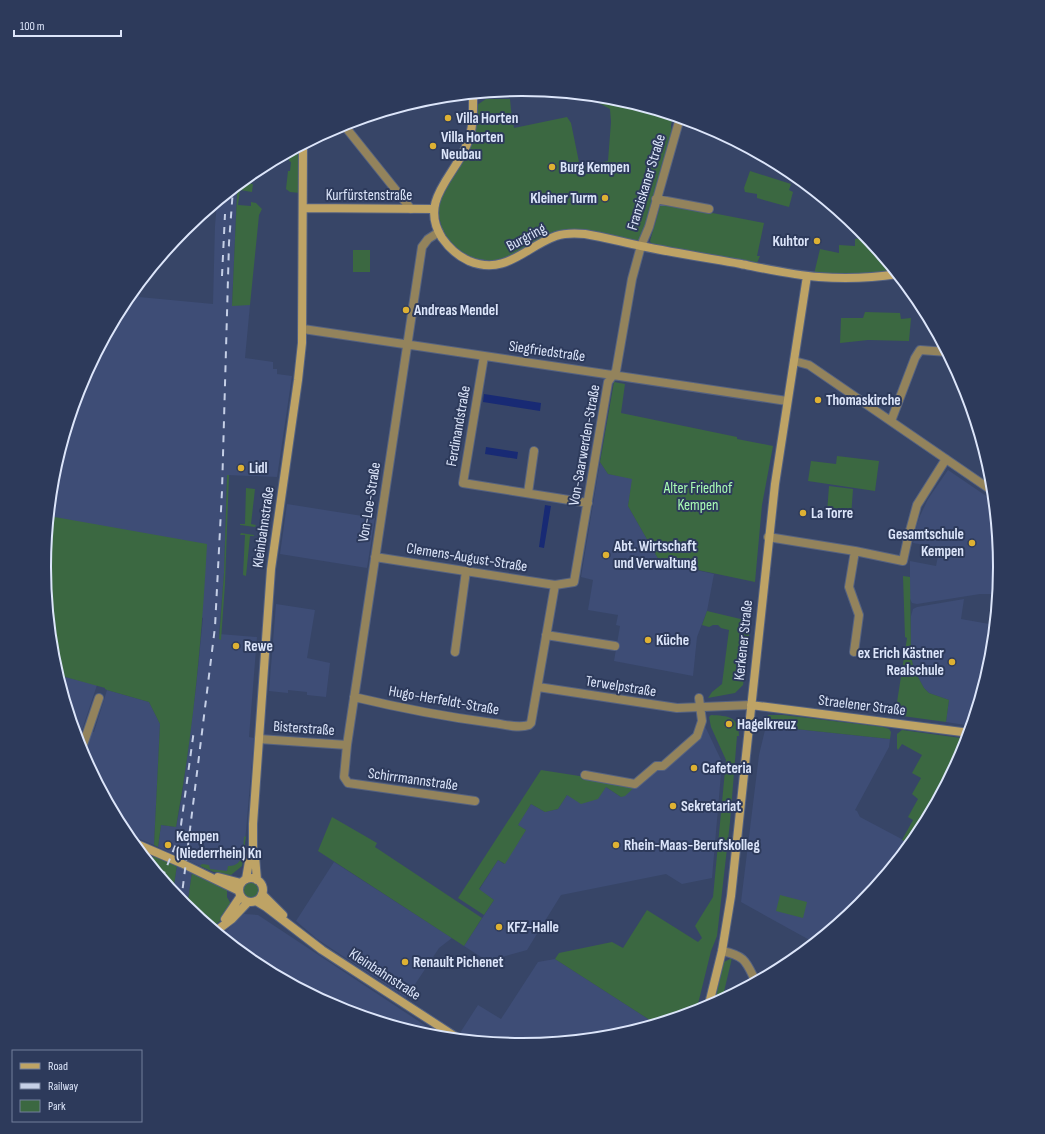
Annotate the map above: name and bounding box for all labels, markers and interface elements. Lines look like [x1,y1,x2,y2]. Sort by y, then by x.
scale bar [14,12,121,38]
text: 100 m [20,19,45,34]
place label: Villa Horten [456,109,518,128]
marker: Villa Horten [443,113,453,123]
place label: Villa Horten Neubau [441,128,503,164]
street label: Franziskaner Straße [623,132,670,232]
marker: Villa Horten Neubau [428,141,438,151]
place label: Burg Kempen [560,158,630,177]
marker: Burg Kempen [547,162,557,172]
street label: Kurfürstenstraße [326,186,412,205]
place label: Kleiner Turm [530,189,597,208]
marker: Kleiner Turm [600,193,610,203]
street label: Burgring [503,219,549,256]
place label: Kuhtor [772,232,809,251]
marker: Kuhtor [812,236,822,246]
place label: Andreas Mendel [413,301,498,320]
marker: Andreas Mendel [401,305,411,315]
street label: Siegfriedstraße [507,337,586,366]
street label: Von-Saarwerden-Straße [564,383,604,507]
street label: Ferdinandstraße [442,384,475,468]
place label: Thomaskirche [826,391,901,410]
marker: Thomaskirche [813,395,823,405]
place label: Lidl [249,459,268,478]
street label: Von-Loe-Straße [354,461,385,543]
marker: Lidl [236,463,246,473]
park label: Alter Friedhof Kempen [663,479,733,515]
street label: Kleinbahnstraße [248,485,279,569]
place label: La Torre [811,504,853,523]
marker: La Torre [798,508,808,518]
place label: Gesamtschule Kempen [888,525,964,561]
place label: Abt. Wirtschaft und Verwaltung [613,537,697,573]
marker: Gesamtschule Kempen [967,538,977,548]
street label: Clemens-August-Straße [405,539,529,576]
marker: Abt. Wirtschaft und Verwaltung [601,550,611,560]
street label: Kerkener Straße [730,599,757,681]
place label: Küche [656,631,689,650]
marker: Küche [643,635,653,645]
place label: Rewe [244,637,273,656]
marker: Rewe [231,641,241,651]
place label: ex Erich Kästner Realschule [858,644,944,680]
marker: ex Erich Kästner Realschule [947,657,957,667]
street label: Terwelpstraße [584,672,658,701]
street label: Hugo-Herfeldt-Straße [387,681,501,720]
street label: Straelener Straße [817,691,907,720]
place label: Hagelkreuz [737,715,797,734]
street label: Bisterstraße [273,717,335,740]
marker: Hagelkreuz [724,719,734,729]
place label: Cafeteria [702,759,752,778]
marker: Cafeteria [689,763,699,773]
street label: Schirrmannstraße [367,764,459,795]
place label: Sekretariat [681,797,741,816]
marker: Sekretariat [668,801,678,811]
place label: Kempen (Niederrhein) Kn [176,827,262,863]
place label: Rhein-Maas-Berufskolleg [624,836,760,855]
marker: Kempen (Niederrhein) Kn [163,840,173,850]
marker: Rhein-Maas-Berufskolleg [611,840,621,850]
place label: KFZ-Halle [507,918,559,937]
marker: KFZ-Halle [494,922,504,932]
street label: Kleinbahnstraße [345,944,424,1005]
place label: Renault Pichenet [413,953,504,972]
marker: Renault Pichenet [400,957,410,967]
legend [12,1050,142,1122]
text: Road [48,1059,68,1074]
text: Railway [48,1079,79,1094]
text: Park [48,1099,66,1114]

